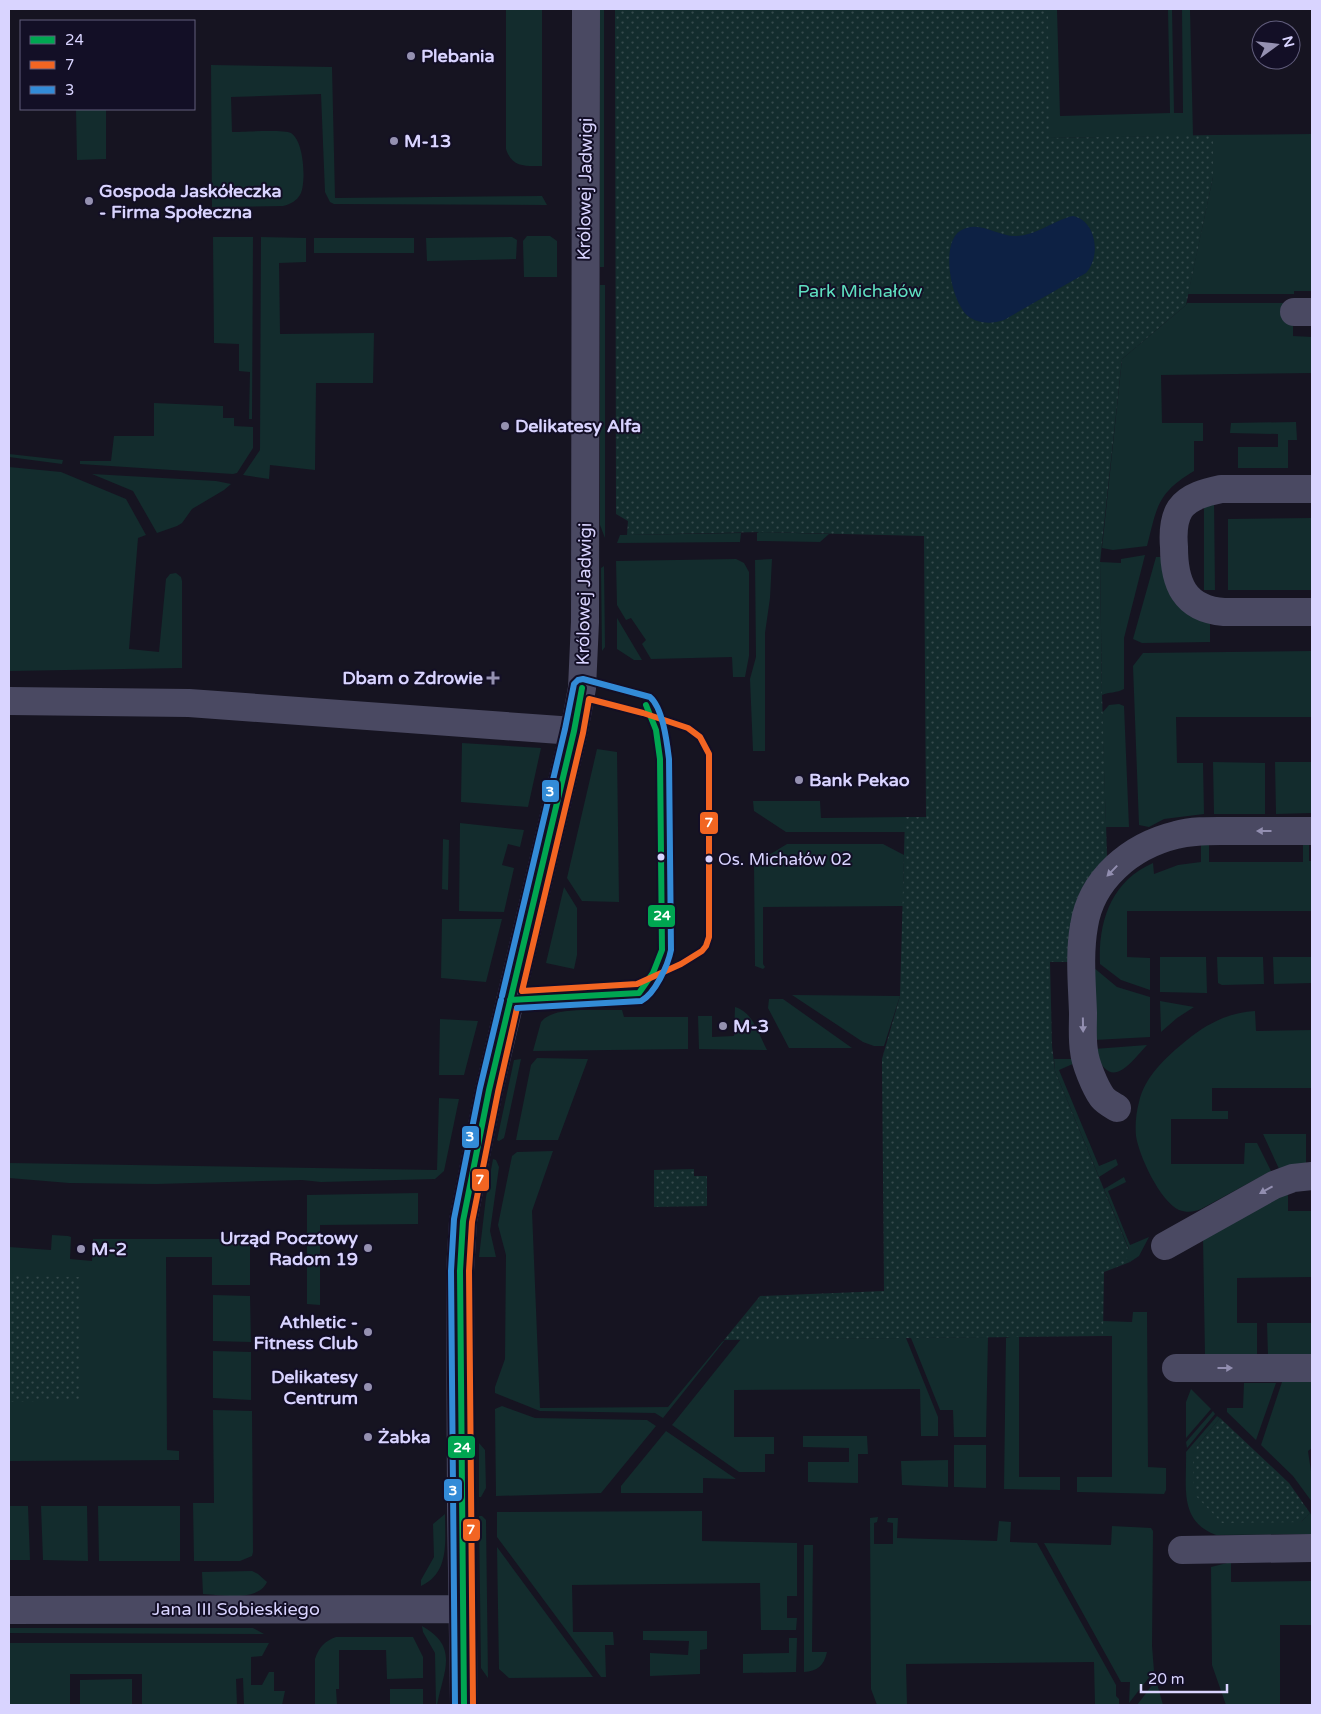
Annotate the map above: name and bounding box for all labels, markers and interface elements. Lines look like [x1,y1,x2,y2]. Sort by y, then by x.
legend [20,20,195,110]
north arrow [1251,20,1301,70]
text: 24 [65,31,84,49]
text: N [1278,34,1298,49]
place label: Plebania [421,45,495,67]
marker: Plebania [405,50,417,62]
text: 7 [65,56,74,74]
text: 3 [65,81,74,99]
street label: Królowej Jadwigi [573,117,597,261]
place label: M-13 [404,130,451,152]
marker: M-13 [388,135,400,147]
place label: Gospoda Jaskółeczka - Firma Społeczna [99,180,282,223]
marker: Gospoda Jaskółeczka - Firma Społeczna [83,195,95,207]
park label: Park Michałów [797,280,923,302]
place label: Delikatesy Alfa [515,415,641,437]
marker: Delikatesy Alfa [499,420,511,432]
street label: Królowej Jadwigi [572,522,596,666]
place label: Dbam o Zdrowie [342,667,483,689]
marker: Dbam o Zdrowie [487,672,499,684]
place label: Bank Pekao [809,769,910,791]
marker: Bank Pekao [793,774,805,786]
line badge: 3 [541,779,560,803]
text: 3 [546,783,555,800]
line badge: 7 [699,811,719,835]
text: 7 [705,814,714,831]
one-way arrow [1255,827,1271,835]
place label: Os. Michałów 02 [718,849,852,870]
unlabelled marker [656,852,666,862]
marker: Os. Michałów 02 [704,854,714,864]
one-way arrow [1106,865,1118,877]
line badge: 24 [647,904,676,928]
text: 24 [653,907,671,924]
place label: M-3 [733,1015,769,1037]
one-way arrow [1079,1018,1087,1034]
marker: M-3 [717,1020,729,1032]
line badge: 3 [461,1125,480,1149]
text: 3 [466,1128,475,1145]
line badge: 7 [471,1168,490,1192]
text: 7 [476,1171,485,1188]
one-way arrow [1259,1185,1273,1194]
place label: Urząd Pocztowy Radom 19 [220,1227,358,1270]
place label: M-2 [91,1238,127,1260]
marker: Urząd Pocztowy Radom 19 [362,1242,374,1254]
marker: M-2 [75,1243,87,1255]
place label: Athletic - Fitness Club [253,1311,358,1354]
marker: Athletic - Fitness Club [362,1326,374,1338]
one-way arrow [1217,1364,1233,1372]
place label: Delikatesy Centrum [271,1366,358,1409]
marker: Delikatesy Centrum [362,1381,374,1393]
place label: Żabka [378,1426,431,1448]
marker: Żabka [362,1431,374,1443]
line badge: 24 [447,1435,476,1459]
text: 24 [453,1439,471,1456]
line badge: 3 [443,1478,463,1502]
text: 3 [449,1482,458,1499]
line badge: 7 [462,1518,481,1542]
text: 7 [467,1521,476,1538]
street label: Jana III Sobieskiego [152,1598,320,1620]
scale bar [1141,1662,1227,1694]
text: 20 m [1148,1670,1185,1688]

